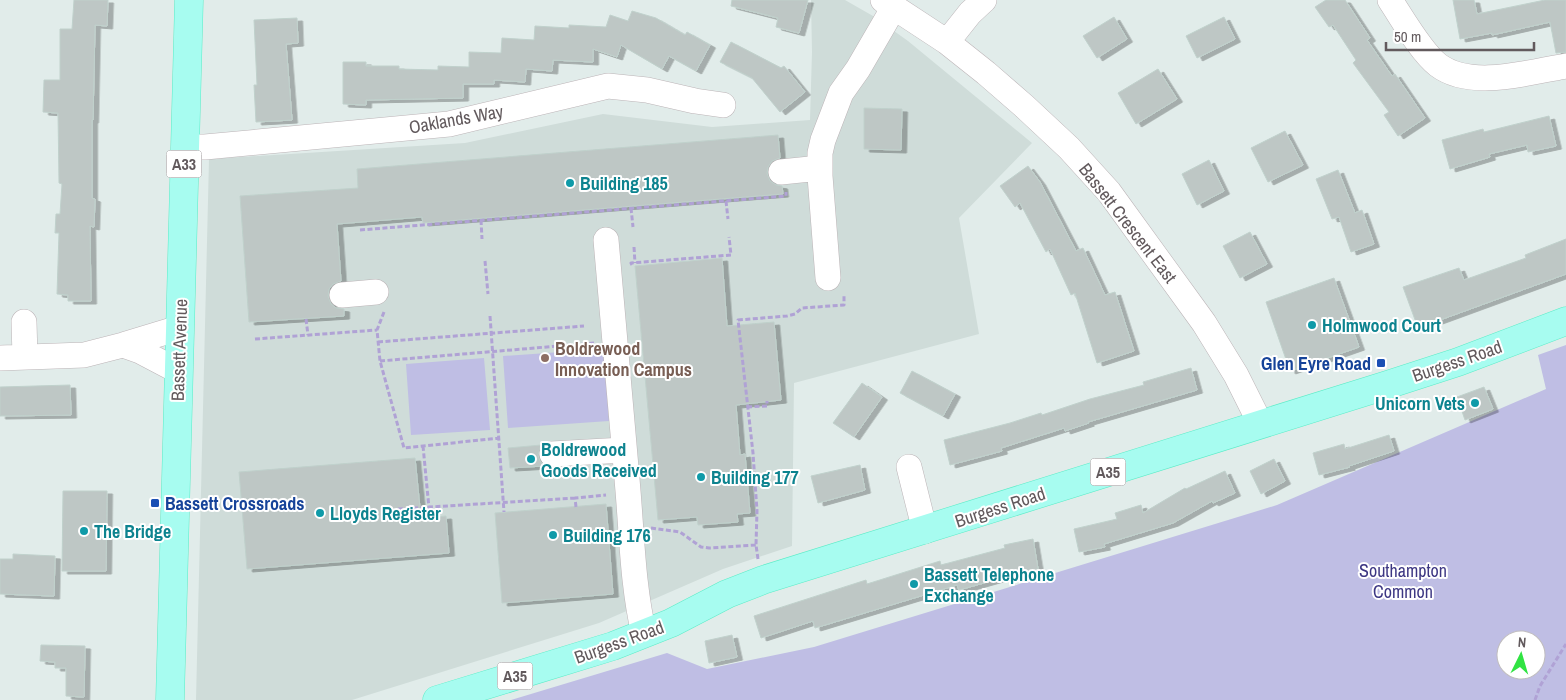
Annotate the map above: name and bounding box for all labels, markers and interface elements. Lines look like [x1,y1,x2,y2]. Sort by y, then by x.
scale bar [1386,20,1534,52]
text: 50 m [1394,26,1421,47]
street label: Oaklands Way [407,98,506,140]
road number: A33 [166,150,202,178]
street label: Bassett Crescent East [1073,158,1183,288]
place label: Building 185 [580,171,668,196]
marker: Building 185 [564,177,576,189]
street label: Bassett Avenue [165,298,193,402]
place label: Holmwood Court [1322,313,1441,338]
marker: Holmwood Court [1306,319,1318,331]
street label: Burgess Road [1409,334,1505,388]
place label: Boldrewood Innovation Campus [555,336,692,382]
place label: Glen Eyre Road [1261,351,1371,376]
marker: Boldrewood Innovation Campus [539,352,551,364]
marker: Glen Eyre Road [1375,357,1387,369]
place label: Unicorn Vets [1375,391,1465,416]
marker: Unicorn Vets [1469,397,1481,409]
place label: Boldrewood Goods Received [541,437,657,483]
marker: Boldrewood Goods Received [525,453,537,465]
road number: A35 [1090,458,1126,486]
place label: Building 177 [711,465,799,490]
marker: Building 177 [695,471,707,483]
street label: Burgess Road [952,481,1048,533]
place label: Bassett Crossroads [165,491,304,516]
marker: Bassett Crossroads [149,497,161,509]
place label: Lloyds Register [330,501,441,526]
marker: Lloyds Register [314,507,326,519]
place label: The Bridge [94,519,171,544]
place label: Building 176 [563,523,651,548]
marker: The Bridge [78,525,90,537]
marker: Building 176 [547,529,559,541]
park label: Southampton Common [1359,558,1447,604]
place label: Bassett Telephone Exchange [924,562,1054,608]
marker: Bassett Telephone Exchange [908,578,920,590]
street label: Burgess Road [571,614,667,670]
north arrow [1496,630,1546,680]
text: N [1517,633,1527,651]
road number: A35 [498,662,532,689]

